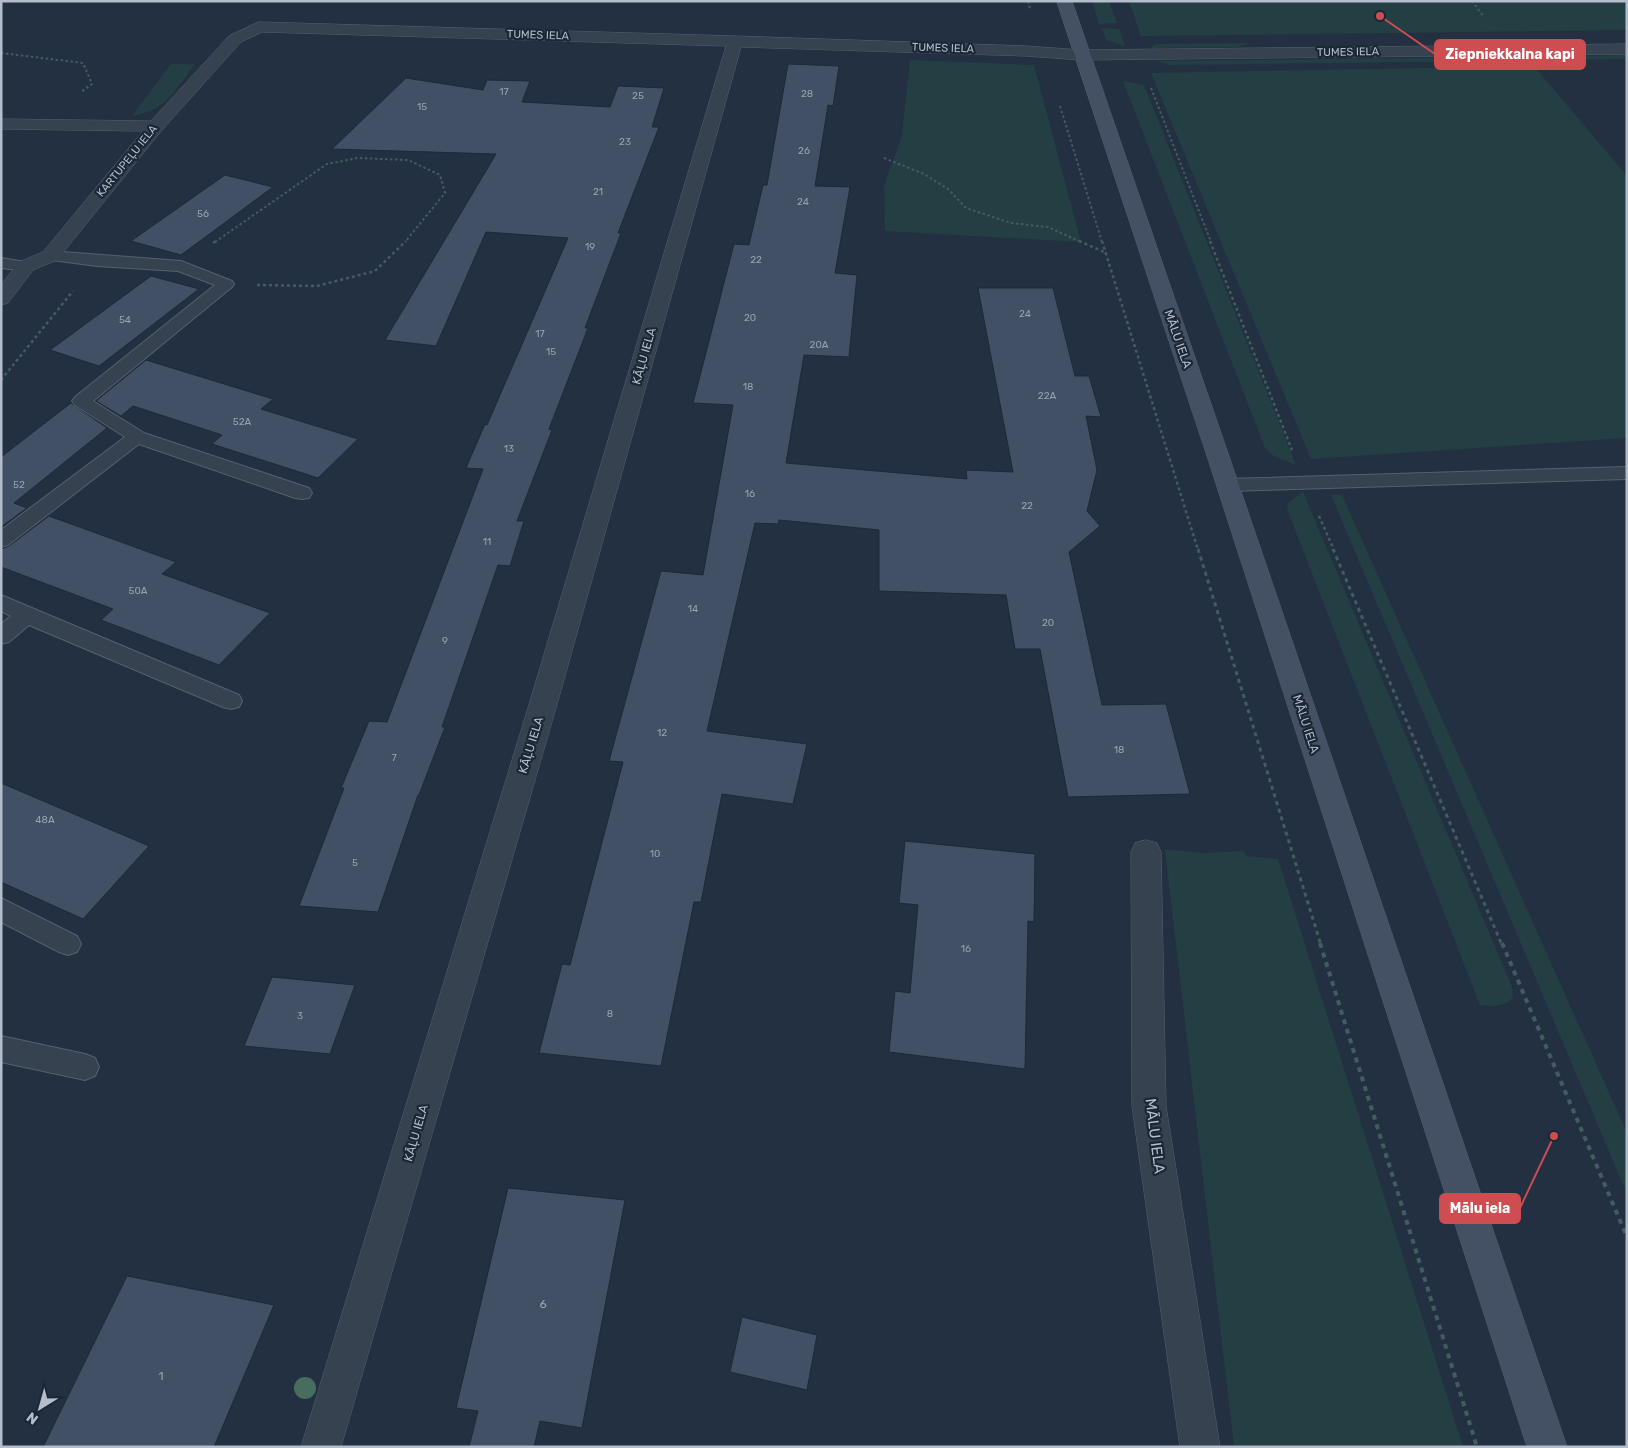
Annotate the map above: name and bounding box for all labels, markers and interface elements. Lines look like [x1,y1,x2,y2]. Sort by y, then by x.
street label: TUMES IELA [507,27,570,43]
street label: TUMES IELA [912,40,975,56]
callout: Ziepniekkalna kapi [1435,40,1585,69]
street label: TUMES IELA [1317,45,1380,59]
text: Ziepniekkalna kapi [1445,46,1575,63]
house number: 17 [499,86,509,98]
house number: 28 [801,88,813,100]
house number: 25 [632,90,644,102]
house number: 15 [417,101,427,113]
street label: KARTUPEĻU IELA [94,122,160,199]
house number: 23 [619,136,631,148]
house number: 26 [798,145,810,157]
house number: 21 [593,186,603,198]
house number: 24 [797,196,809,208]
house number: 56 [197,208,209,220]
house number: 19 [585,241,595,253]
house number: 22 [750,254,762,266]
house number: 24 [1019,308,1031,320]
street label: MĀLU IELA [1161,308,1195,370]
house number: 20 [744,312,756,324]
house number: 54 [119,314,131,326]
street label: KĀĻU IELA [629,326,659,386]
house number: 17 [535,328,545,340]
house number: 20A [810,339,829,351]
house number: 15 [546,346,556,358]
house number: 18 [743,381,753,393]
house number: 22A [1038,390,1057,402]
house number: 52A [233,416,252,428]
house number: 13 [504,443,514,455]
house number: 52 [13,479,25,491]
house number: 16 [745,488,755,500]
house number: 22 [1021,500,1033,512]
house number: 11 [483,536,491,548]
house number: 50A [129,585,148,597]
house number: 14 [688,603,698,615]
house number: 20 [1042,617,1054,629]
house number: 9 [442,635,448,647]
street label: MĀLU IELA [1290,693,1322,755]
street label: KĀĻU IELA [516,715,546,775]
house number: 12 [657,727,667,739]
house number: 18 [1114,744,1124,756]
house number: 7 [391,752,397,764]
house number: 48A [35,814,55,826]
house number: 10 [650,848,660,860]
house number: 5 [352,857,358,869]
house number: 16 [961,943,971,955]
house number: 8 [607,1008,613,1020]
house number: 3 [297,1010,303,1022]
street label: MĀLU IELA [1141,1097,1169,1175]
street label: KĀĻU IELA [401,1103,431,1163]
callout: Mālu iela [1440,1194,1520,1223]
text: Mālu iela [1450,1200,1510,1217]
house number: 6 [539,1297,547,1311]
house number: 1 [158,1369,164,1383]
north arrow [15,1383,65,1433]
text: N [23,1408,42,1428]

